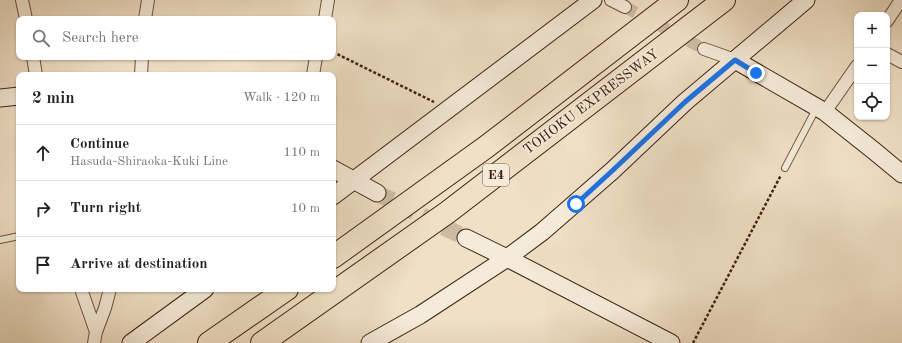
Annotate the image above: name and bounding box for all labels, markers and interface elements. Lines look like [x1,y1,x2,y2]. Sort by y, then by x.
map controls [854,12,890,120]
button: + [854,12,890,48]
search box [16,16,336,60]
icon: search [30,27,52,49]
text: Search here [62,31,139,46]
street label: TOHOKU EXPRESSWAY [521,47,661,157]
button: − [854,48,890,84]
route end [747,64,765,82]
button: locate [854,84,890,120]
text: 2 min [32,90,75,107]
text: Walk · 120 m [243,91,320,104]
text: Continue [70,137,129,152]
icon: ahead [32,142,54,164]
text: 110 m [283,146,320,159]
text: Hasuda-Shiraoka-Kuki Line [70,155,228,168]
road number: E4 [483,164,509,186]
route start [567,195,585,213]
icon: right [32,198,54,220]
text: Turn right [70,201,141,216]
text: 10 m [291,202,320,215]
icon: arrive [32,254,54,276]
text: Arrive at destination [70,257,208,272]

